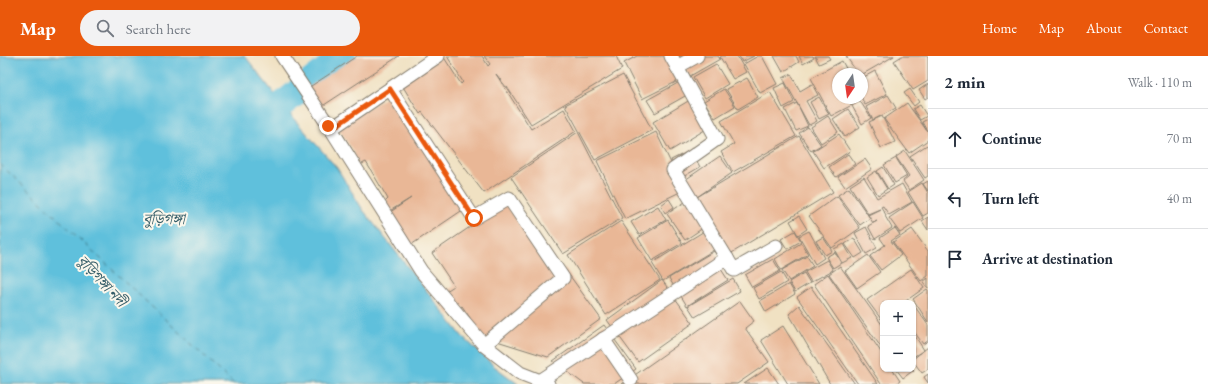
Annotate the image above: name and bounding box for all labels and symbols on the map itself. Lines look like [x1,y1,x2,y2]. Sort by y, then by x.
north arrow [832,68,868,104]
route end [319,117,337,135]
water label: বুড়িগঙ্গা [143,209,187,229]
route start [465,209,483,227]
water label: বুড়িগঙ্গা নদী [74,251,132,312]

